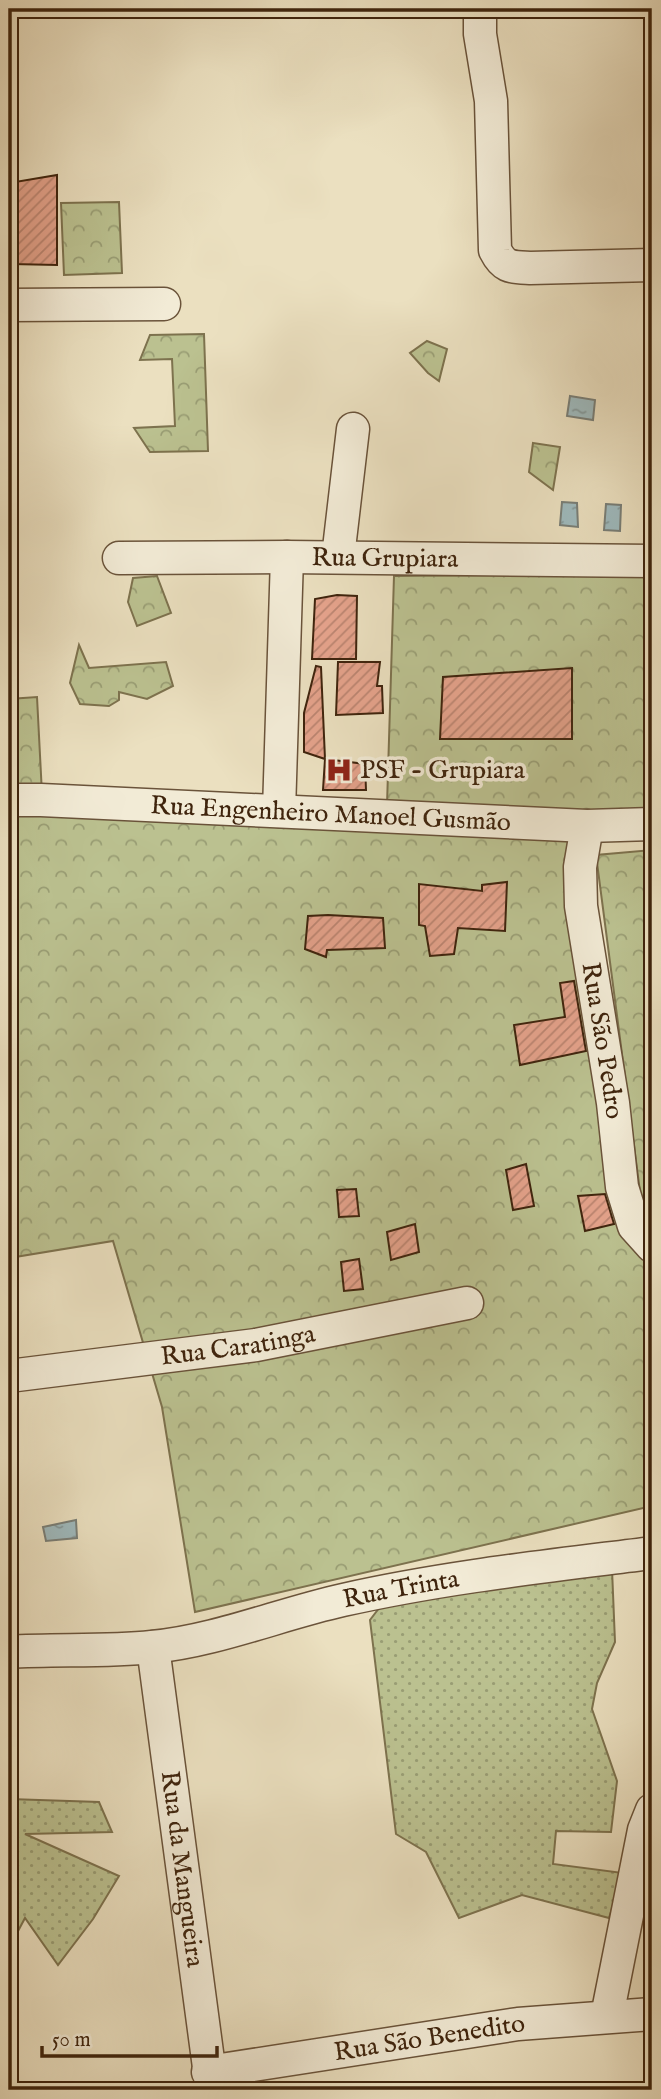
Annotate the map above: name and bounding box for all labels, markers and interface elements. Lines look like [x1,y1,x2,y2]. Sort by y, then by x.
street label: Rua Grupiara [311,541,459,575]
place label: PSF - Grupiara [360,754,526,787]
hospital icon: PSF - Grupiara [324,755,354,785]
street label: Rua Engenheiro Manoel Gusmão [150,789,512,839]
street label: Rua São Pedro [574,960,631,1121]
street label: Rua Caratinga [159,1317,319,1373]
street label: Rua Trinta [340,1562,462,1616]
street label: Rua da Mangueira [153,1769,212,1970]
street label: Rua São Benedito [331,2007,527,2069]
scale bar [42,2015,217,2059]
text: 50 m [52,2027,91,2054]

